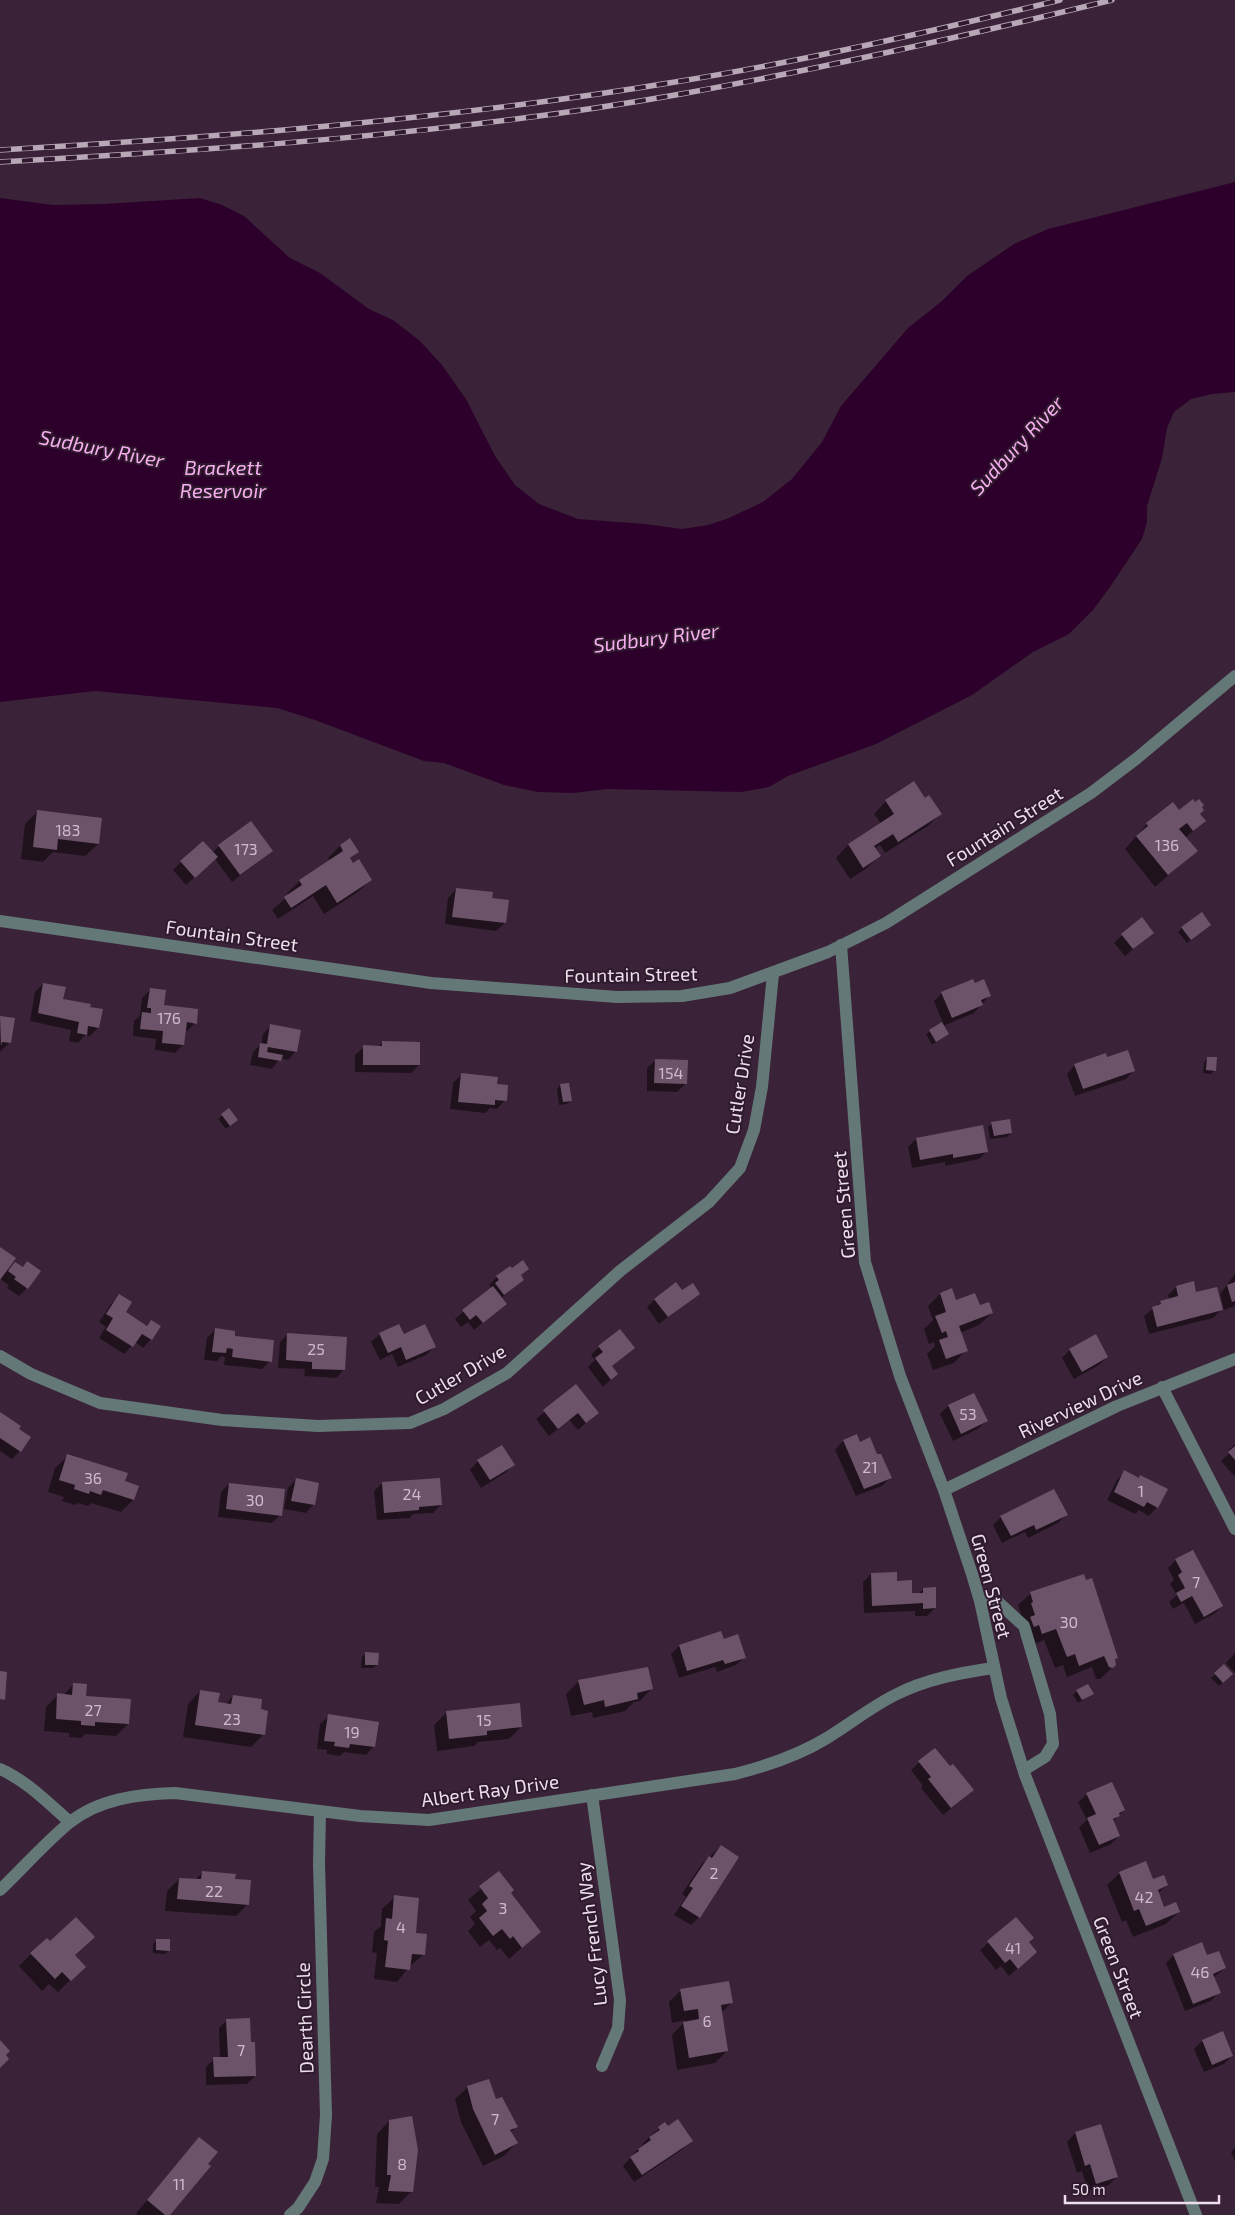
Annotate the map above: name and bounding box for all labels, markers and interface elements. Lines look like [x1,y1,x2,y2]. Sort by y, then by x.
water label: Sudbury River [964,390,1069,500]
water label: Sudbury River [37,424,167,473]
water label: Brackett Reservoir [180,455,267,502]
water label: Sudbury River [592,617,721,658]
street label: Fountain Street [941,781,1067,871]
house number: 183 [56,820,80,839]
house number: 136 [1155,835,1179,854]
house number: 173 [234,839,258,858]
street label: Fountain Street [165,914,299,956]
street label: Fountain Street [564,961,698,987]
house number: 176 [157,1008,181,1027]
street label: Cutler Drive [720,1032,758,1136]
house number: 154 [659,1063,684,1082]
street label: Green Street [827,1150,859,1260]
house number: 25 [307,1339,325,1358]
street label: Cutler Drive [410,1339,510,1409]
street label: Riverview Drive [1014,1365,1146,1443]
house number: 53 [959,1404,977,1423]
house number: 21 [862,1457,878,1476]
house number: 36 [84,1468,102,1487]
house number: 1 [1138,1481,1144,1500]
house number: 24 [403,1484,422,1503]
house number: 30 [246,1490,264,1509]
street label: Green Street [967,1531,1017,1641]
house number: 7 [1192,1572,1200,1591]
house number: 30 [1060,1612,1078,1631]
house number: 27 [84,1700,102,1719]
house number: 23 [223,1709,241,1728]
house number: 15 [477,1710,491,1729]
house number: 19 [344,1722,360,1741]
street label: Albert Ray Drive [420,1769,560,1811]
street label: Lucy French Way [571,1861,611,2007]
house number: 2 [710,1863,719,1882]
house number: 22 [205,1881,223,1900]
house number: 42 [1135,1887,1153,1906]
house number: 3 [499,1898,507,1917]
street label: Green Street [1089,1913,1149,2021]
house number: 4 [396,1917,406,1936]
house number: 41 [1005,1938,1021,1957]
street label: Dearth Circle [291,1962,317,2074]
house number: 46 [1191,1962,1210,1981]
house number: 6 [702,2011,712,2030]
house number: 7 [237,2040,245,2059]
house number: 7 [491,2109,499,2128]
house number: 8 [397,2154,407,2173]
scale bar [1065,2172,1219,2204]
house number: 11 [173,2174,185,2193]
text: 50 m [1072,2180,1106,2198]

